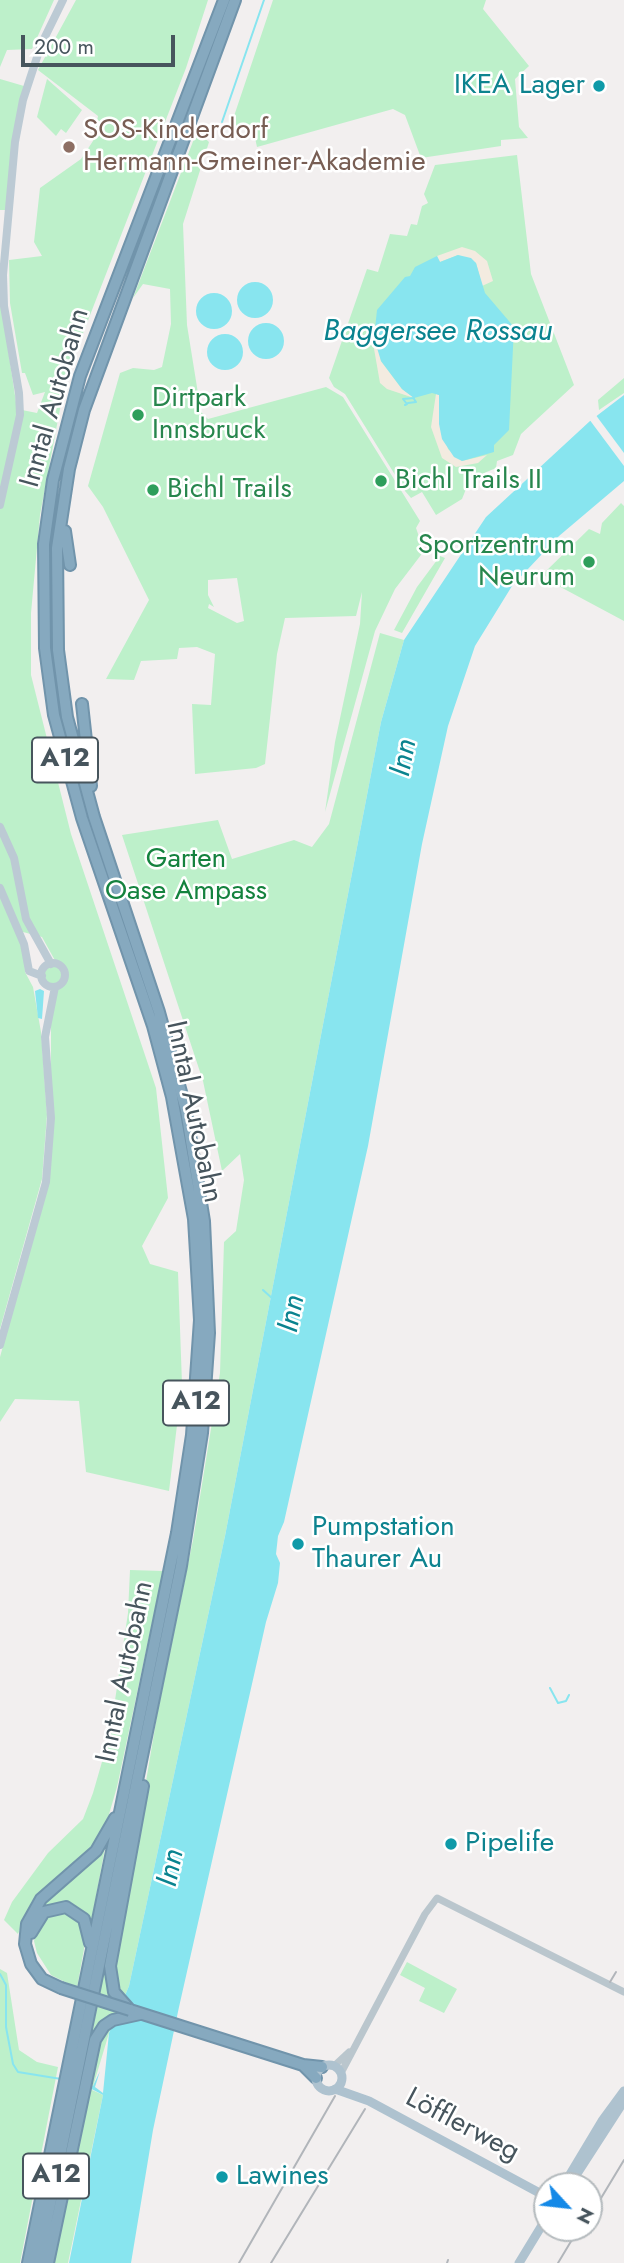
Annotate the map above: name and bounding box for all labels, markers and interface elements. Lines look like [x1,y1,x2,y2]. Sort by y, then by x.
scale bar [24,21,178,65]
text: 200 m [34,32,94,62]
place label: IKEA Lager [454,69,585,103]
marker: IKEA Lager [591,78,607,94]
place label: SOS-Kinderdorf Hermann-Gmeiner-Akademie [83,114,426,180]
marker: SOS-Kinderdorf Hermann-Gmeiner-Akademie [61,139,77,155]
street label: Inntal Autobahn [14,305,98,491]
water label: Baggersee Rossau [323,315,553,351]
place label: Dirtpark Innsbruck [152,382,266,448]
marker: Dirtpark Innsbruck [130,407,146,423]
place label: Bichl Trails II [395,464,542,498]
place label: Bichl Trails [167,473,292,507]
marker: Bichl Trails II [373,473,389,489]
marker: Bichl Trails [145,482,161,498]
place label: Sportzentrum Neurum [418,529,575,595]
marker: Sportzentrum Neurum [581,554,597,570]
water label: Inn [384,736,426,780]
road number: A12 [32,738,98,782]
park label: Garten Oase Ampass [105,843,267,909]
street label: Inntal Autobahn [157,1018,229,1206]
water label: Inn [272,1292,314,1336]
road number: A12 [163,1380,229,1426]
place label: Pumpstation Thaurer Au [312,1511,455,1577]
marker: Pumpstation Thaurer Au [290,1536,306,1552]
street label: Inntal Autobahn [90,1578,162,1766]
place label: Pipelife [465,1827,554,1861]
marker: Pipelife [443,1836,459,1852]
water label: Inn [150,1846,194,1890]
street label: Löfflerweg [399,2082,525,2170]
road number: A12 [23,2154,89,2198]
place label: Lawines [236,2160,329,2194]
marker: Lawines [214,2169,230,2185]
north arrow [533,2172,603,2242]
text: N [570,2203,601,2229]

